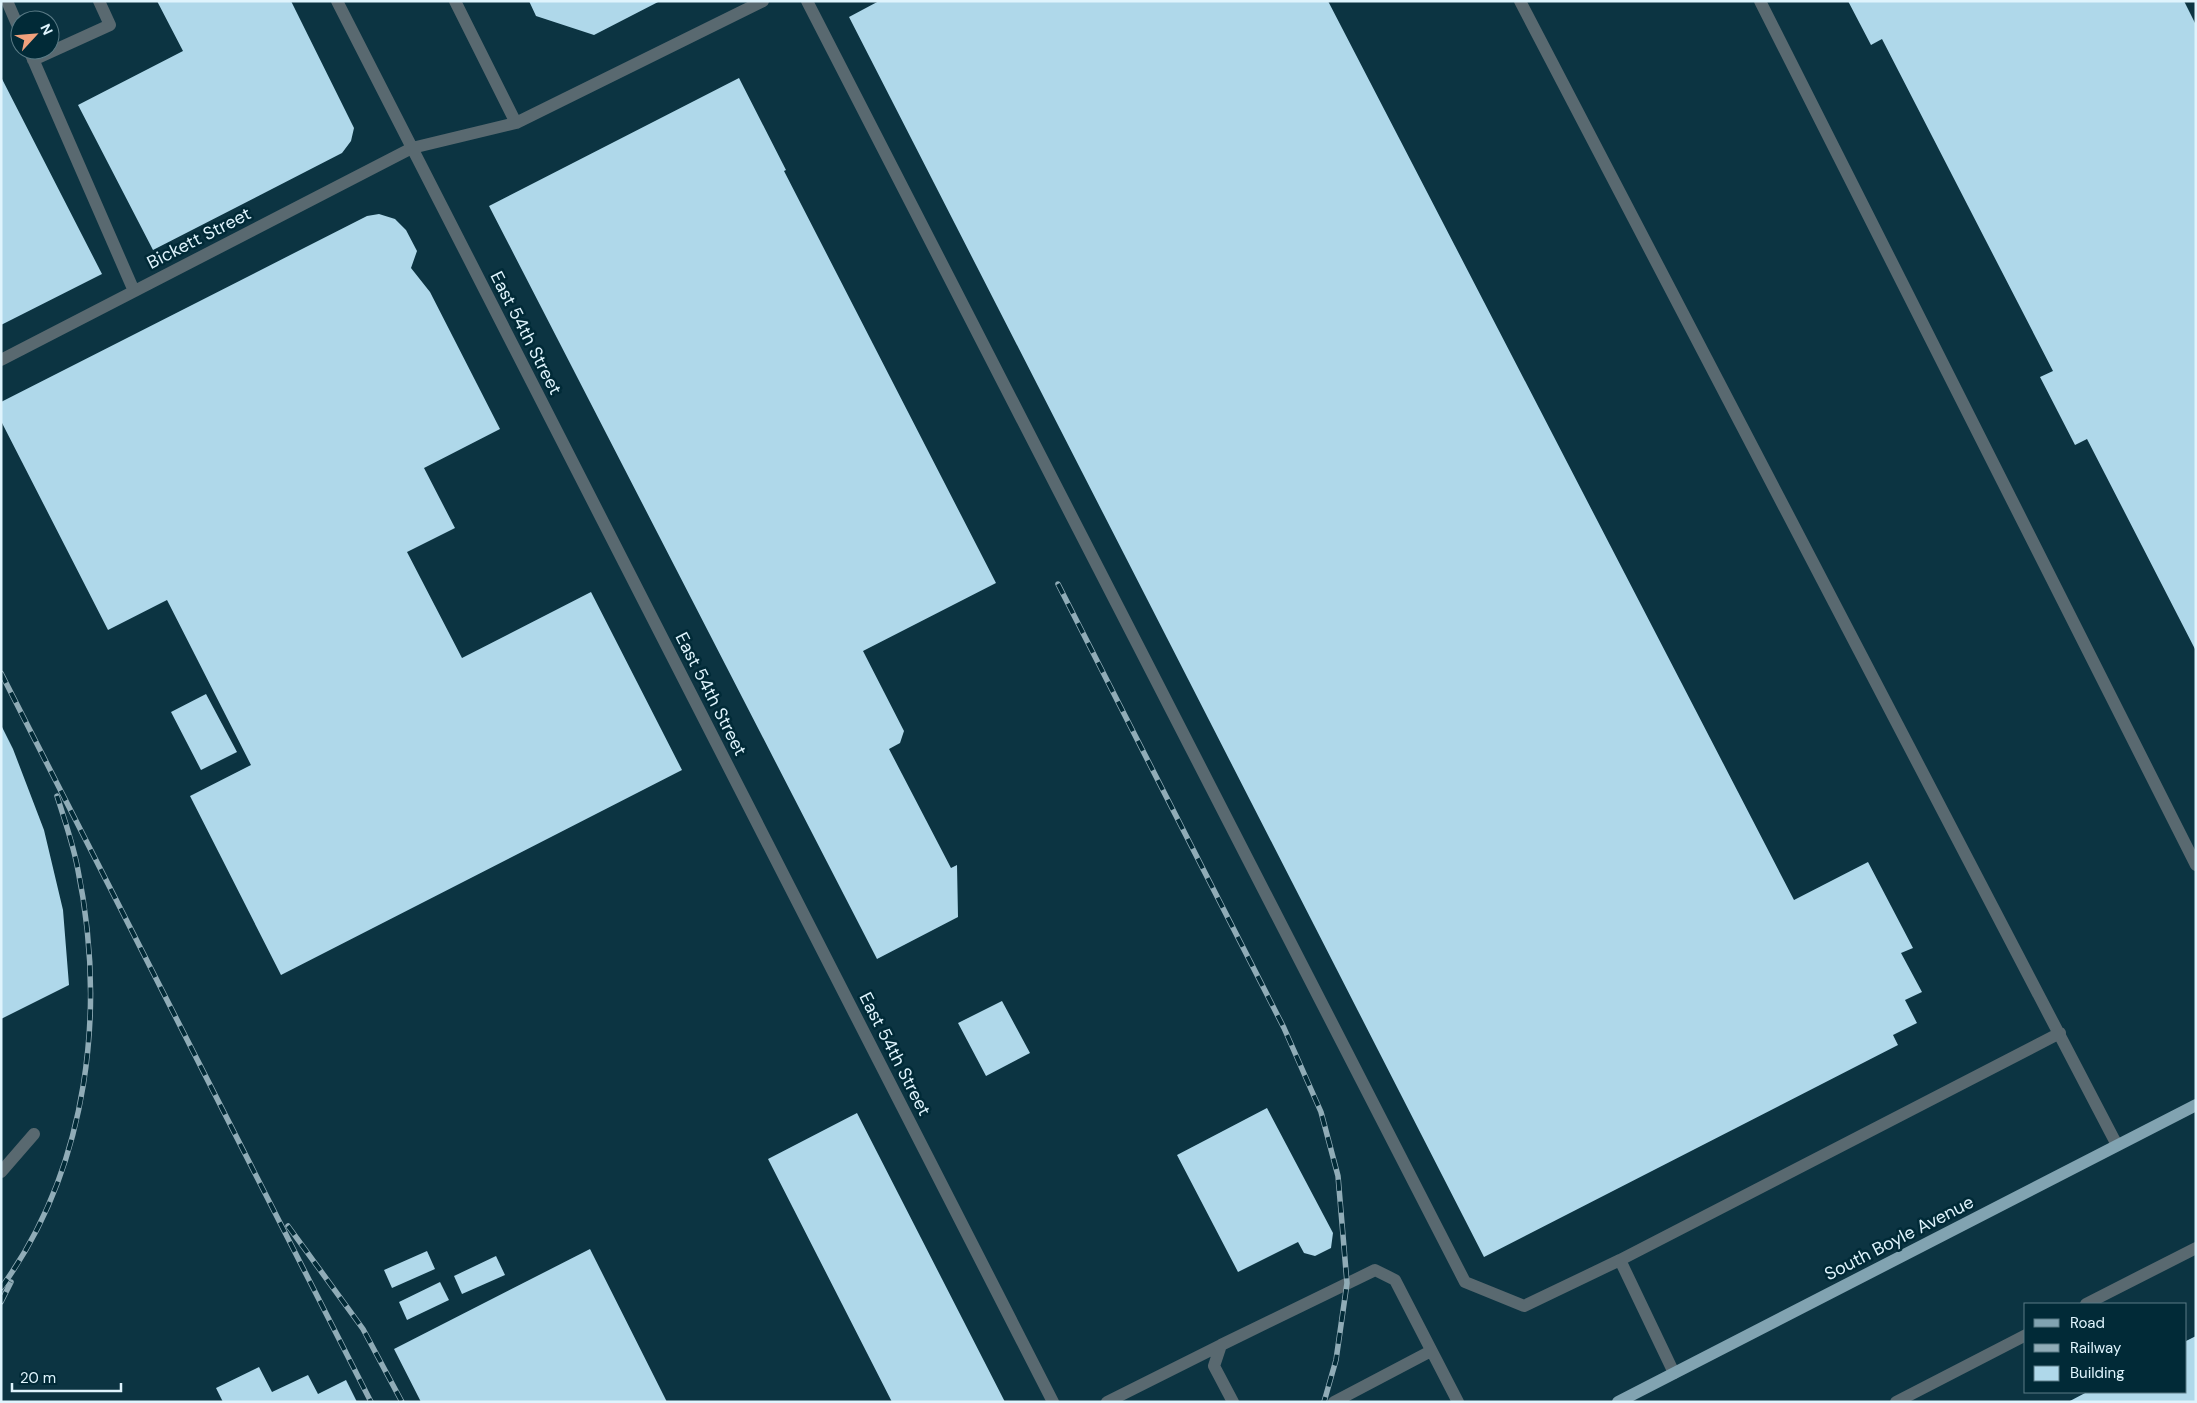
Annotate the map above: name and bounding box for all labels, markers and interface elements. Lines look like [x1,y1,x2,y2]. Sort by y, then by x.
north arrow [10,10,60,60]
text: N [36,21,57,38]
street label: Bickett Street [143,201,255,275]
street label: East 54th Street [485,267,567,399]
street label: East 54th Street [670,628,752,760]
street label: East 54th Street [854,988,936,1120]
street label: South Boyle Avenue [1820,1190,1978,1286]
legend [2024,1303,2187,1393]
text: Road [2070,1313,2105,1333]
text: Railway [2070,1338,2122,1358]
scale bar [12,1360,121,1392]
text: Building [2070,1363,2125,1383]
text: 20 m [20,1368,56,1388]

